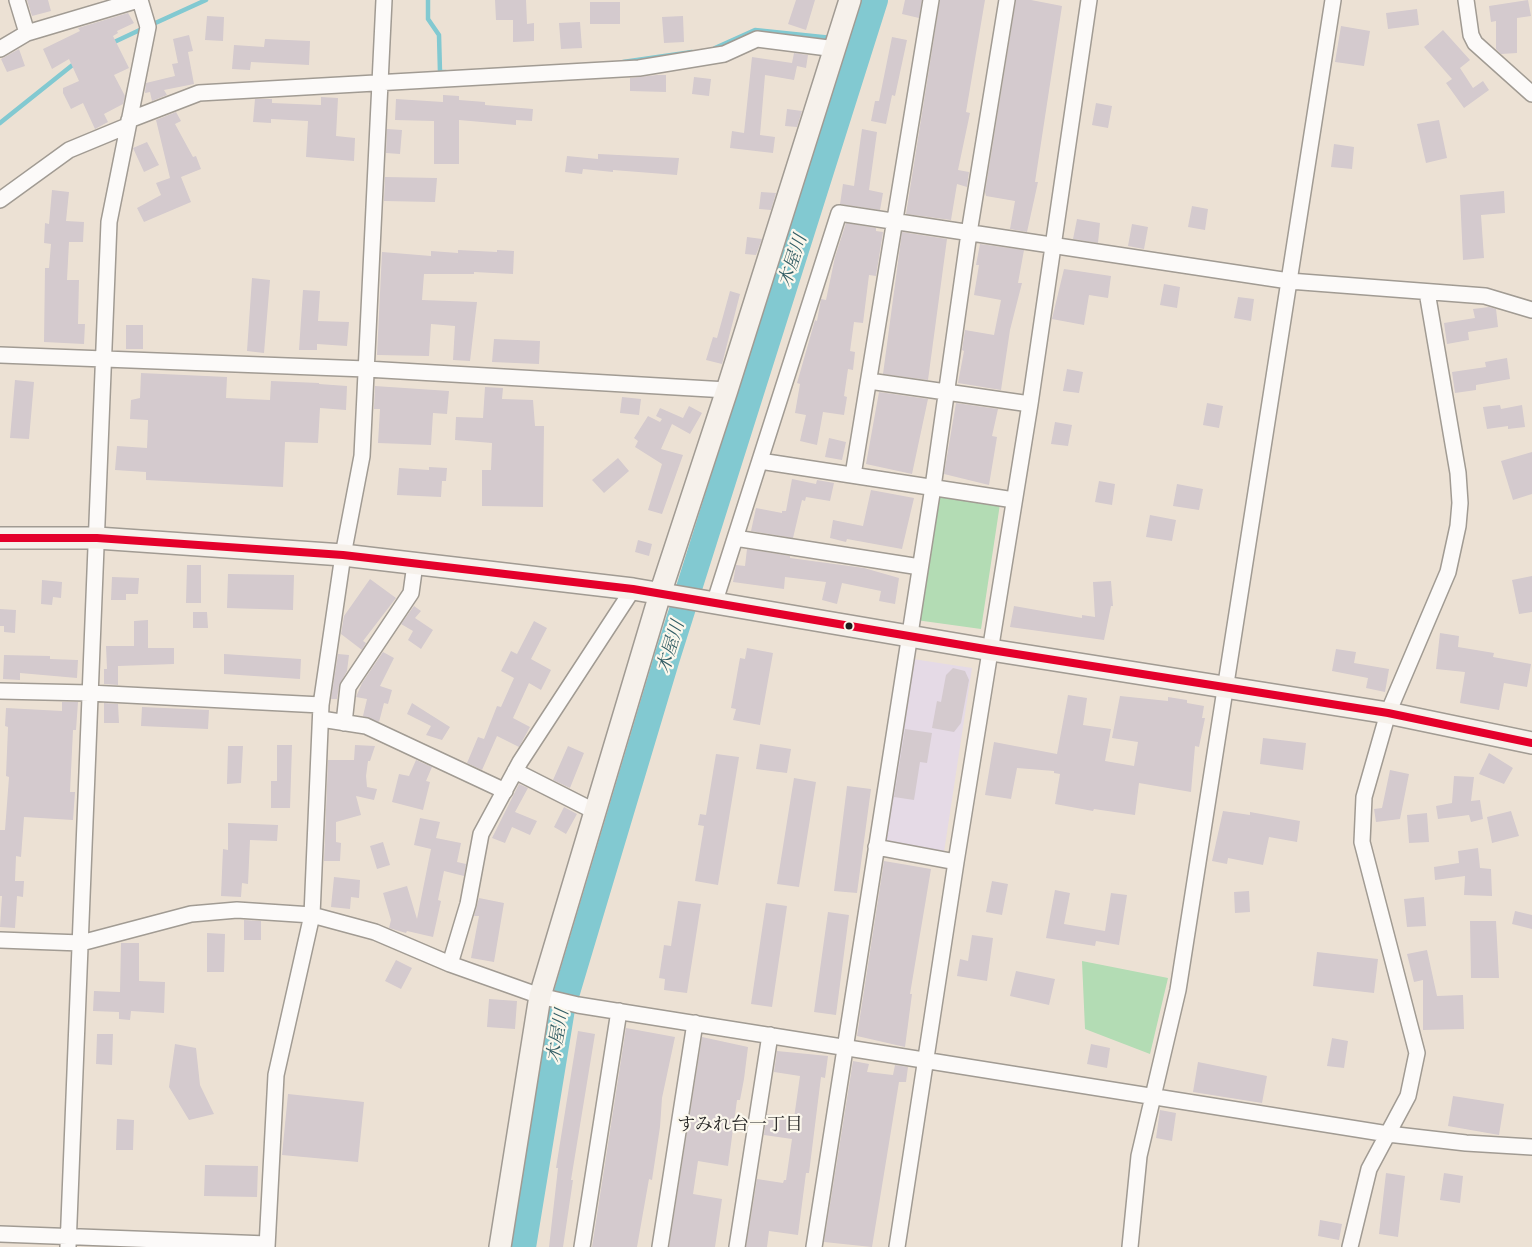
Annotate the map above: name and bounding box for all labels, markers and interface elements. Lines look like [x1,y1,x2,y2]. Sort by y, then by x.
water label: 木屋川 [774,232,812,290]
water label: 木屋川 [653,618,689,676]
unlabelled marker [844,621,854,631]
water label: 木屋川 [543,1008,573,1064]
district label: すみれ台一丁目 [677,1114,803,1136]

